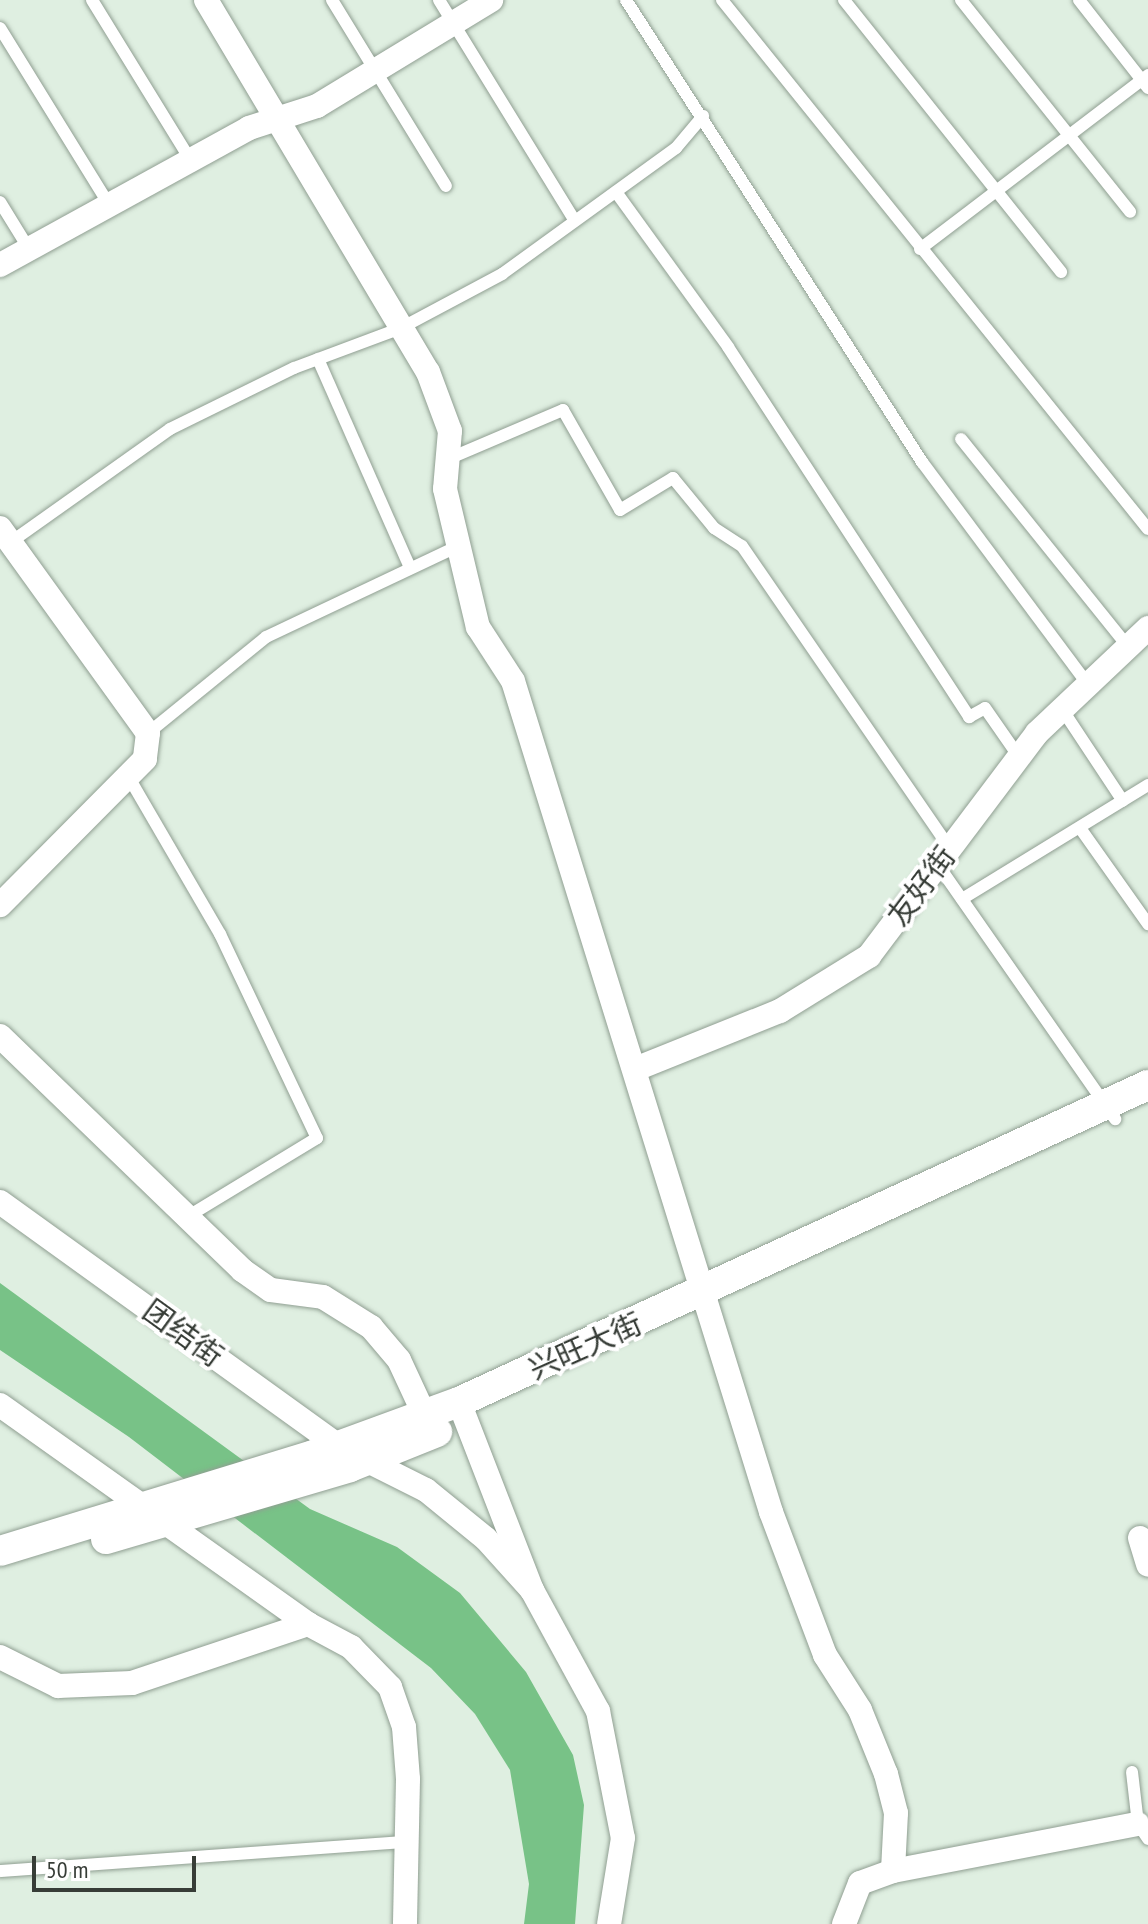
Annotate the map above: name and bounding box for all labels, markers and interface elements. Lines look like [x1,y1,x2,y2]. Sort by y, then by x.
street label: 友好街 [880,839,962,933]
street label: 团结街 [136,1292,230,1374]
street label: 兴旺大街 [523,1305,647,1387]
scale bar [36,1840,200,1890]
text: 50 m [46,1854,88,1885]

